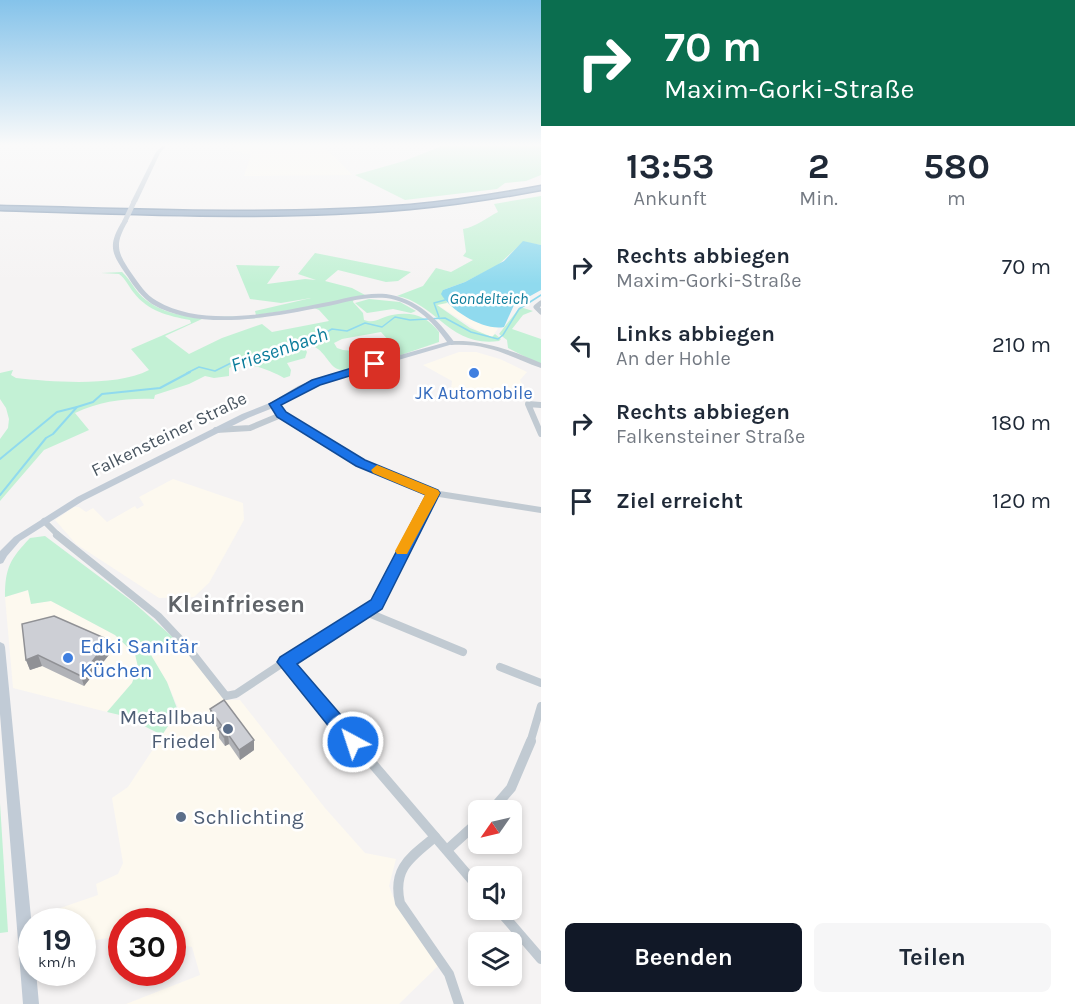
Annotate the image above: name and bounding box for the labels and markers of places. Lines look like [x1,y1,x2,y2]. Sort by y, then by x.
pin [349,338,400,389]
marker: JK Automobile [467,366,481,380]
place label: JK Automobile [415,382,533,404]
place label: Edki Sanitär Küchen [80,634,198,682]
marker: Edki Sanitär Küchen [61,651,75,665]
place label: Metallbau Friedel [119,705,216,753]
marker: Metallbau Friedel [221,722,235,736]
place label: Schlichting [193,805,304,829]
marker: Schlichting [174,810,188,824]

